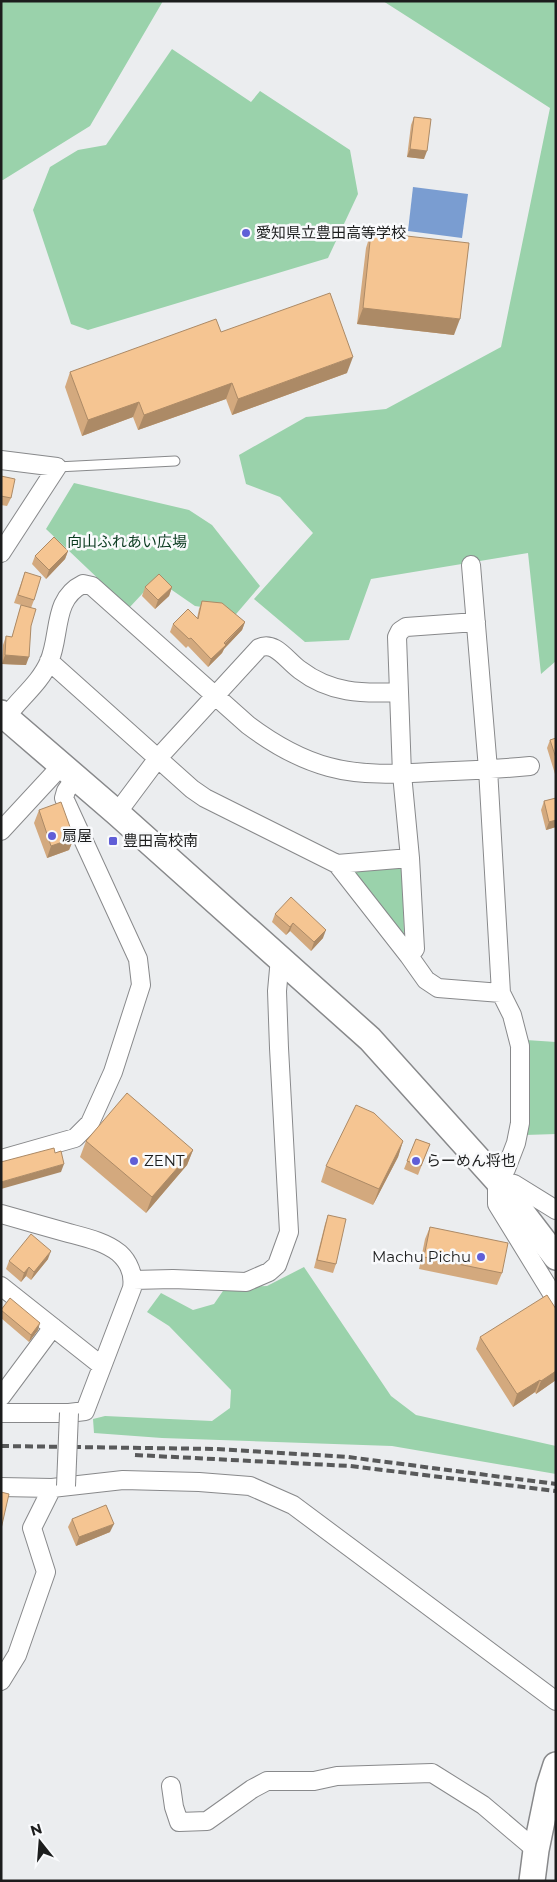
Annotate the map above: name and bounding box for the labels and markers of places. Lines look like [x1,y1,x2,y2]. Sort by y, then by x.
place label: 愛知県立豊田高等学校 [256,223,406,242]
marker: 愛知県立豊田高等学校 [240,227,252,239]
place label: 扇屋 [62,826,92,845]
marker: 扇屋 [46,830,58,842]
place label: 豊田高校南 [123,831,198,850]
marker: 豊田高校南 [107,835,119,847]
place label: ZENT [144,1151,185,1170]
place label: らーめん将也 [426,1151,516,1170]
marker: ZENT [128,1155,140,1167]
marker: らーめん将也 [410,1155,422,1167]
place label: Machu Pichu [372,1247,471,1266]
marker: Machu Pichu [475,1251,487,1263]

